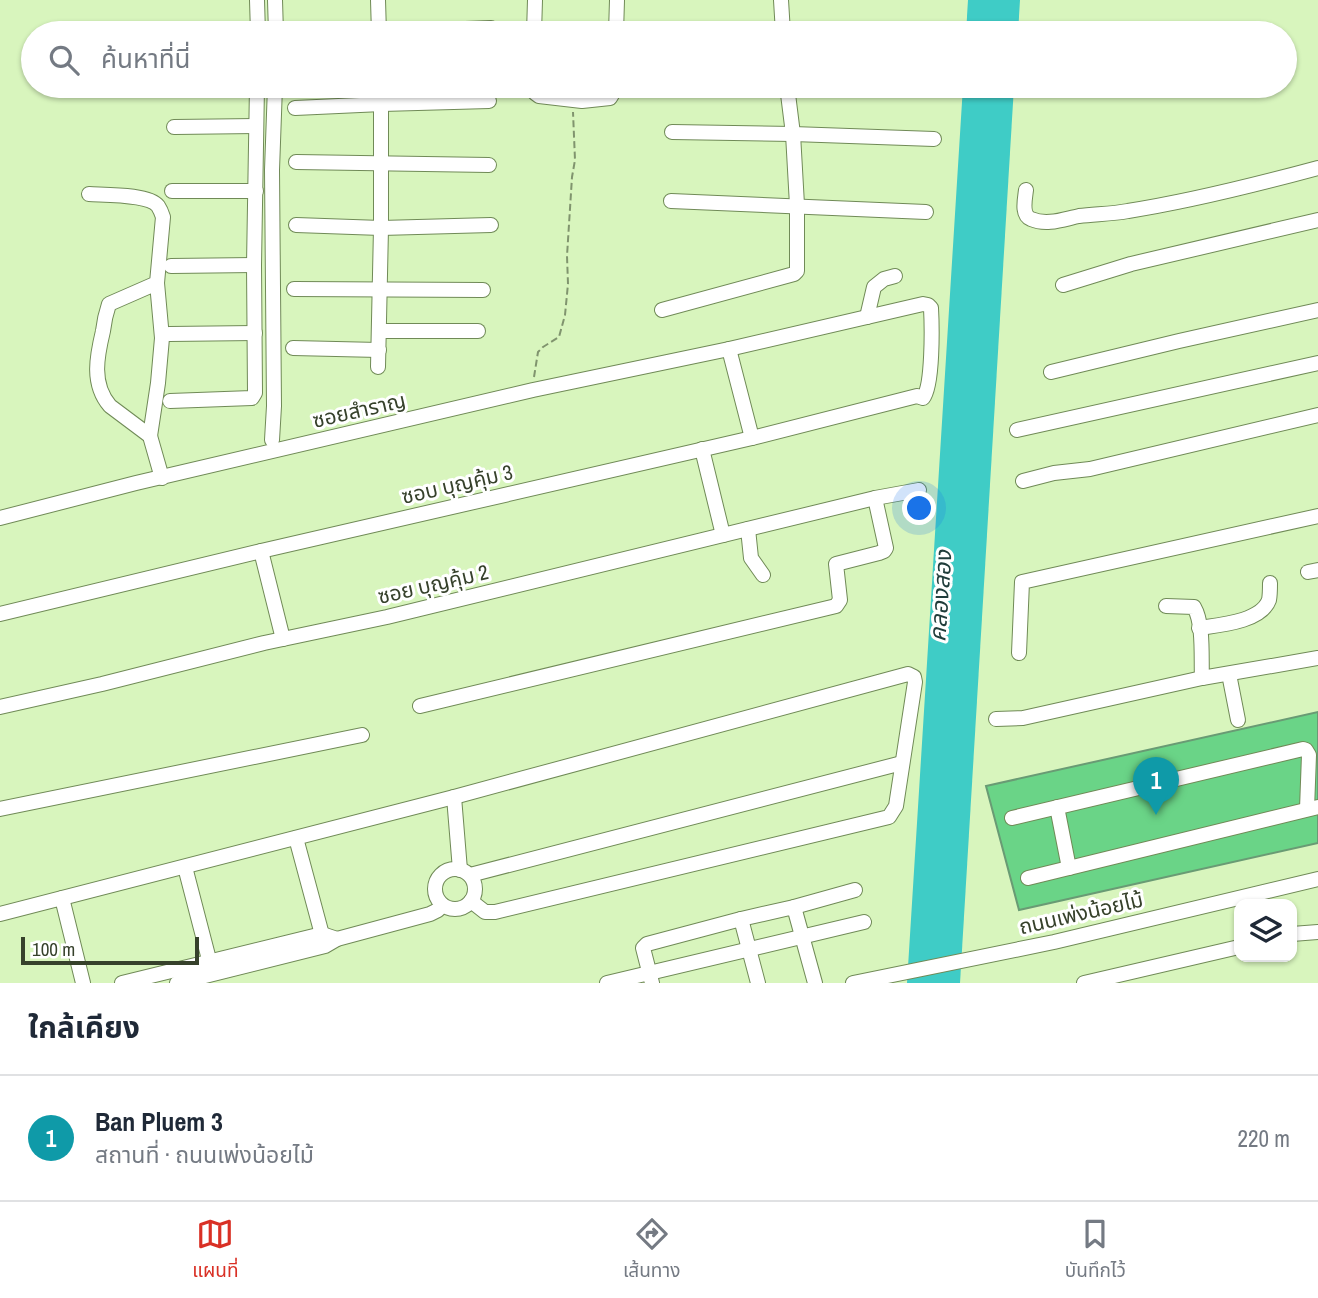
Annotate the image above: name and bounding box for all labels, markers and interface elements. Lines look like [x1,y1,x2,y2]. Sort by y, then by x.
search box [21,21,1297,98]
icon: search [45,41,83,79]
text: ค้นหาที่นี่ [101,41,191,76]
street label: ซอยสำราญ [310,385,408,435]
street label: ซอบ บุญคุ้ม 3 [399,457,515,511]
your location [902,491,936,525]
water label: คลองสอง [921,548,959,643]
street label: ซอย บุญคุ้ม 2 [375,557,491,611]
pin: 1 [1133,757,1179,815]
street label: ถนนเพ่งน้อยไม้ [1016,885,1146,941]
map controls [1234,899,1297,962]
button: layers [1234,899,1297,962]
scale bar [21,934,200,966]
text: 100 m [32,936,75,962]
text: ใกล้เคียง [28,1007,140,1047]
text: Ban Pluem 3 [95,1104,223,1139]
text: 1 [46,1123,56,1154]
text: 220 m [1238,1123,1290,1154]
text: สถานที่ · ถนนเพ่งน้อยไม้ [95,1139,314,1170]
tab: แผนที่ [192,1215,239,1286]
tab: เส้นทาง [623,1215,680,1286]
tab: บันทึกไว้ [1065,1215,1126,1286]

